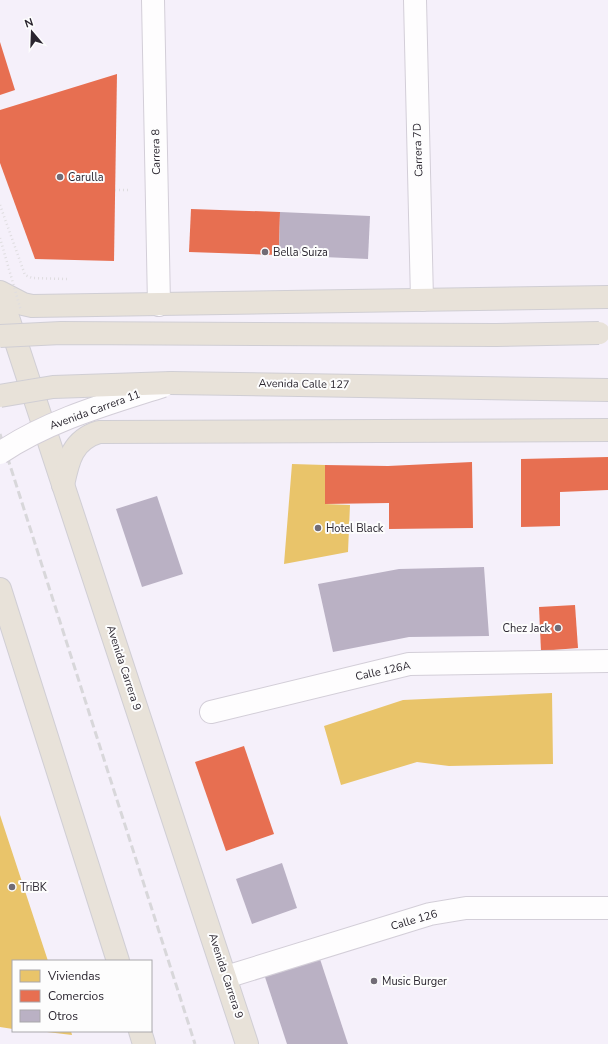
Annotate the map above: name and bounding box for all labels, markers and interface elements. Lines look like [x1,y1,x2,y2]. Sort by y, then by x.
north arrow [12,12,52,52]
text: N [23,15,35,31]
street label: Carrera 7D [410,123,426,177]
street label: Carrera 8 [148,129,164,175]
place label: Carulla [68,170,104,185]
marker: Carulla [55,172,65,182]
place label: Bella Suiza [273,245,328,260]
marker: Bella Suiza [260,247,270,257]
street label: Avenida Calle 127 [258,376,350,392]
street label: Avenida Carrera 11 [48,387,142,433]
place label: Hotel Black [326,521,384,536]
marker: Hotel Black [313,523,323,533]
place label: Chez Jack [503,621,550,636]
street label: Avenida Carrera 9 [103,623,145,713]
marker: Chez Jack [553,623,563,633]
street label: Calle 126A [354,658,412,684]
place label: TriBK [20,880,48,895]
marker: TriBK [7,882,17,892]
street label: Calle 126 [389,906,440,934]
street label: Avenida Carrera 9 [205,931,247,1021]
legend [12,960,152,1032]
text: Viviendas [47,968,101,984]
place label: Music Burger [382,974,447,989]
marker: Music Burger [369,976,379,986]
text: Comercios [48,988,104,1004]
text: Otros [48,1008,78,1024]

